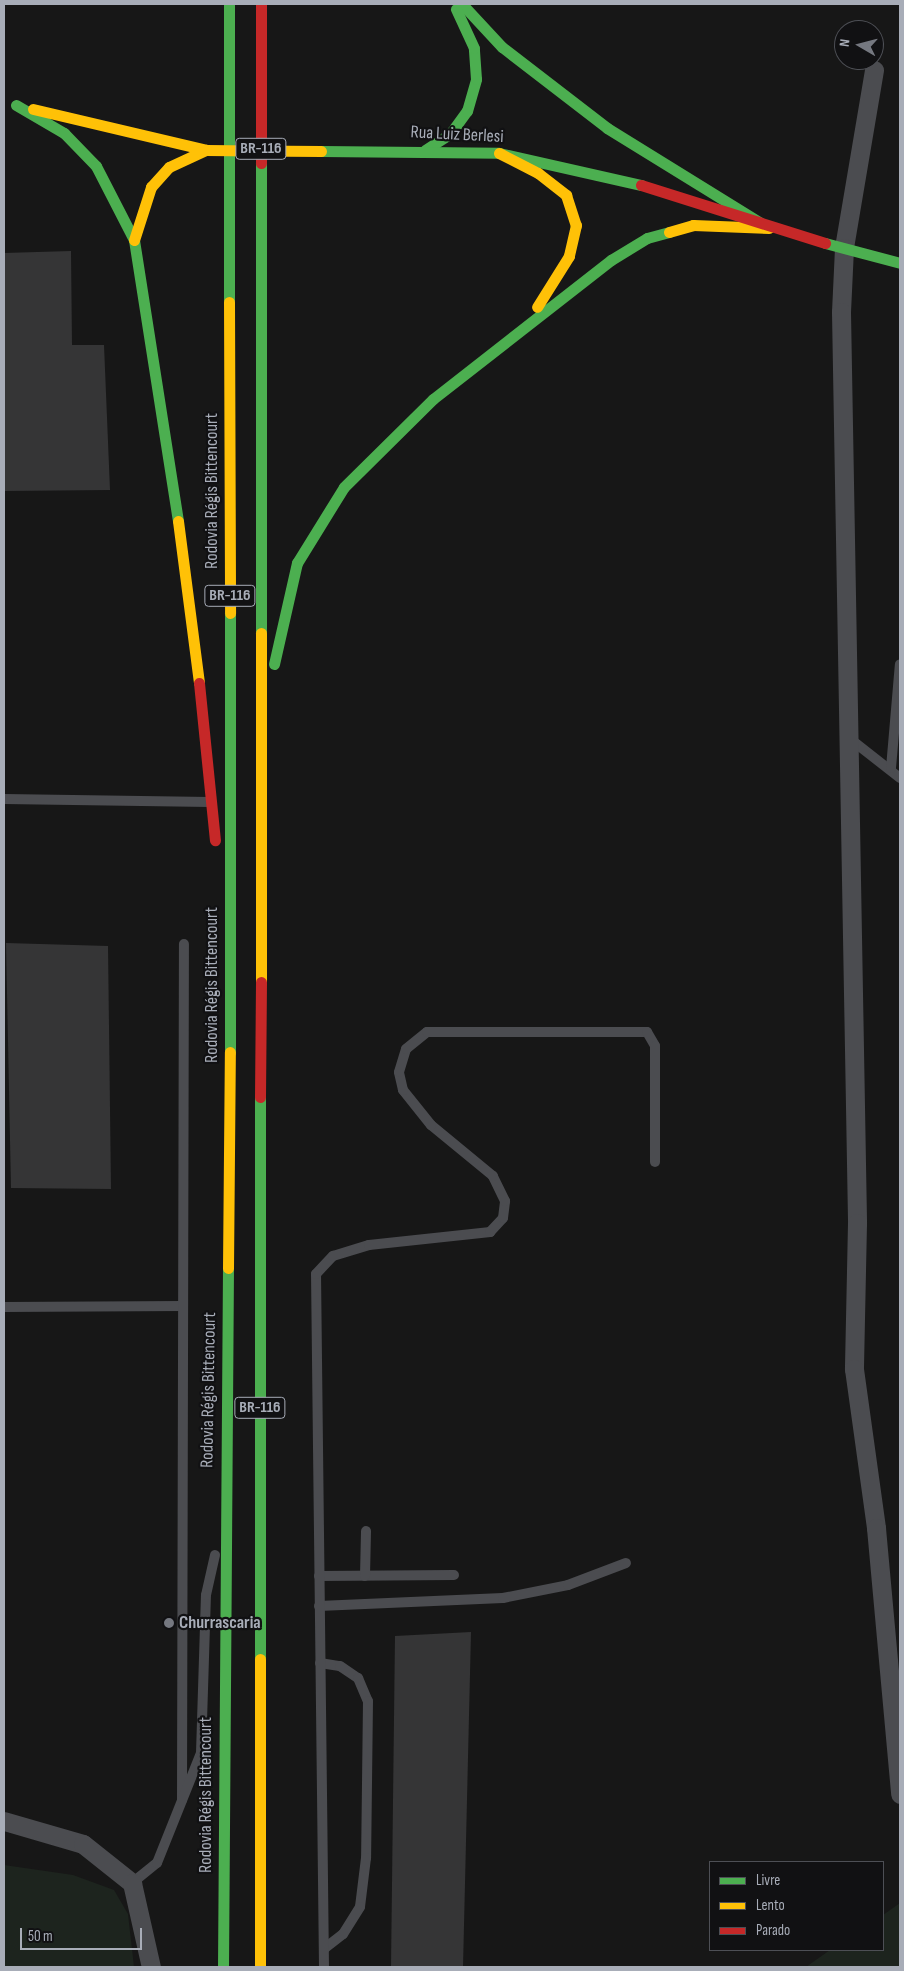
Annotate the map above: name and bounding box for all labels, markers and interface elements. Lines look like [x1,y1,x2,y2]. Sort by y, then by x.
north arrow [834,20,884,70]
text: N [836,38,854,48]
street label: Rua Luiz Berlesi [410,122,504,148]
road number: BR-116 [235,136,287,162]
street label: Rodovia Régis Bittencourt [201,413,223,569]
road number: BR-116 [204,582,256,610]
street label: Rodovia Régis Bittencourt [201,907,223,1063]
street label: Rodovia Régis Bittencourt [197,1312,221,1468]
road number: BR-116 [234,1395,286,1422]
place label: Churrascaria [179,1612,261,1634]
marker: Churrascaria [163,1617,175,1629]
street label: Rodovia Régis Bittencourt [195,1717,217,1873]
legend [709,1861,884,1951]
text: Livre [756,1871,780,1890]
text: Lento [756,1896,785,1915]
scale bar [22,1918,145,1950]
text: Parado [756,1921,790,1940]
text: 50 m [28,1927,53,1946]

